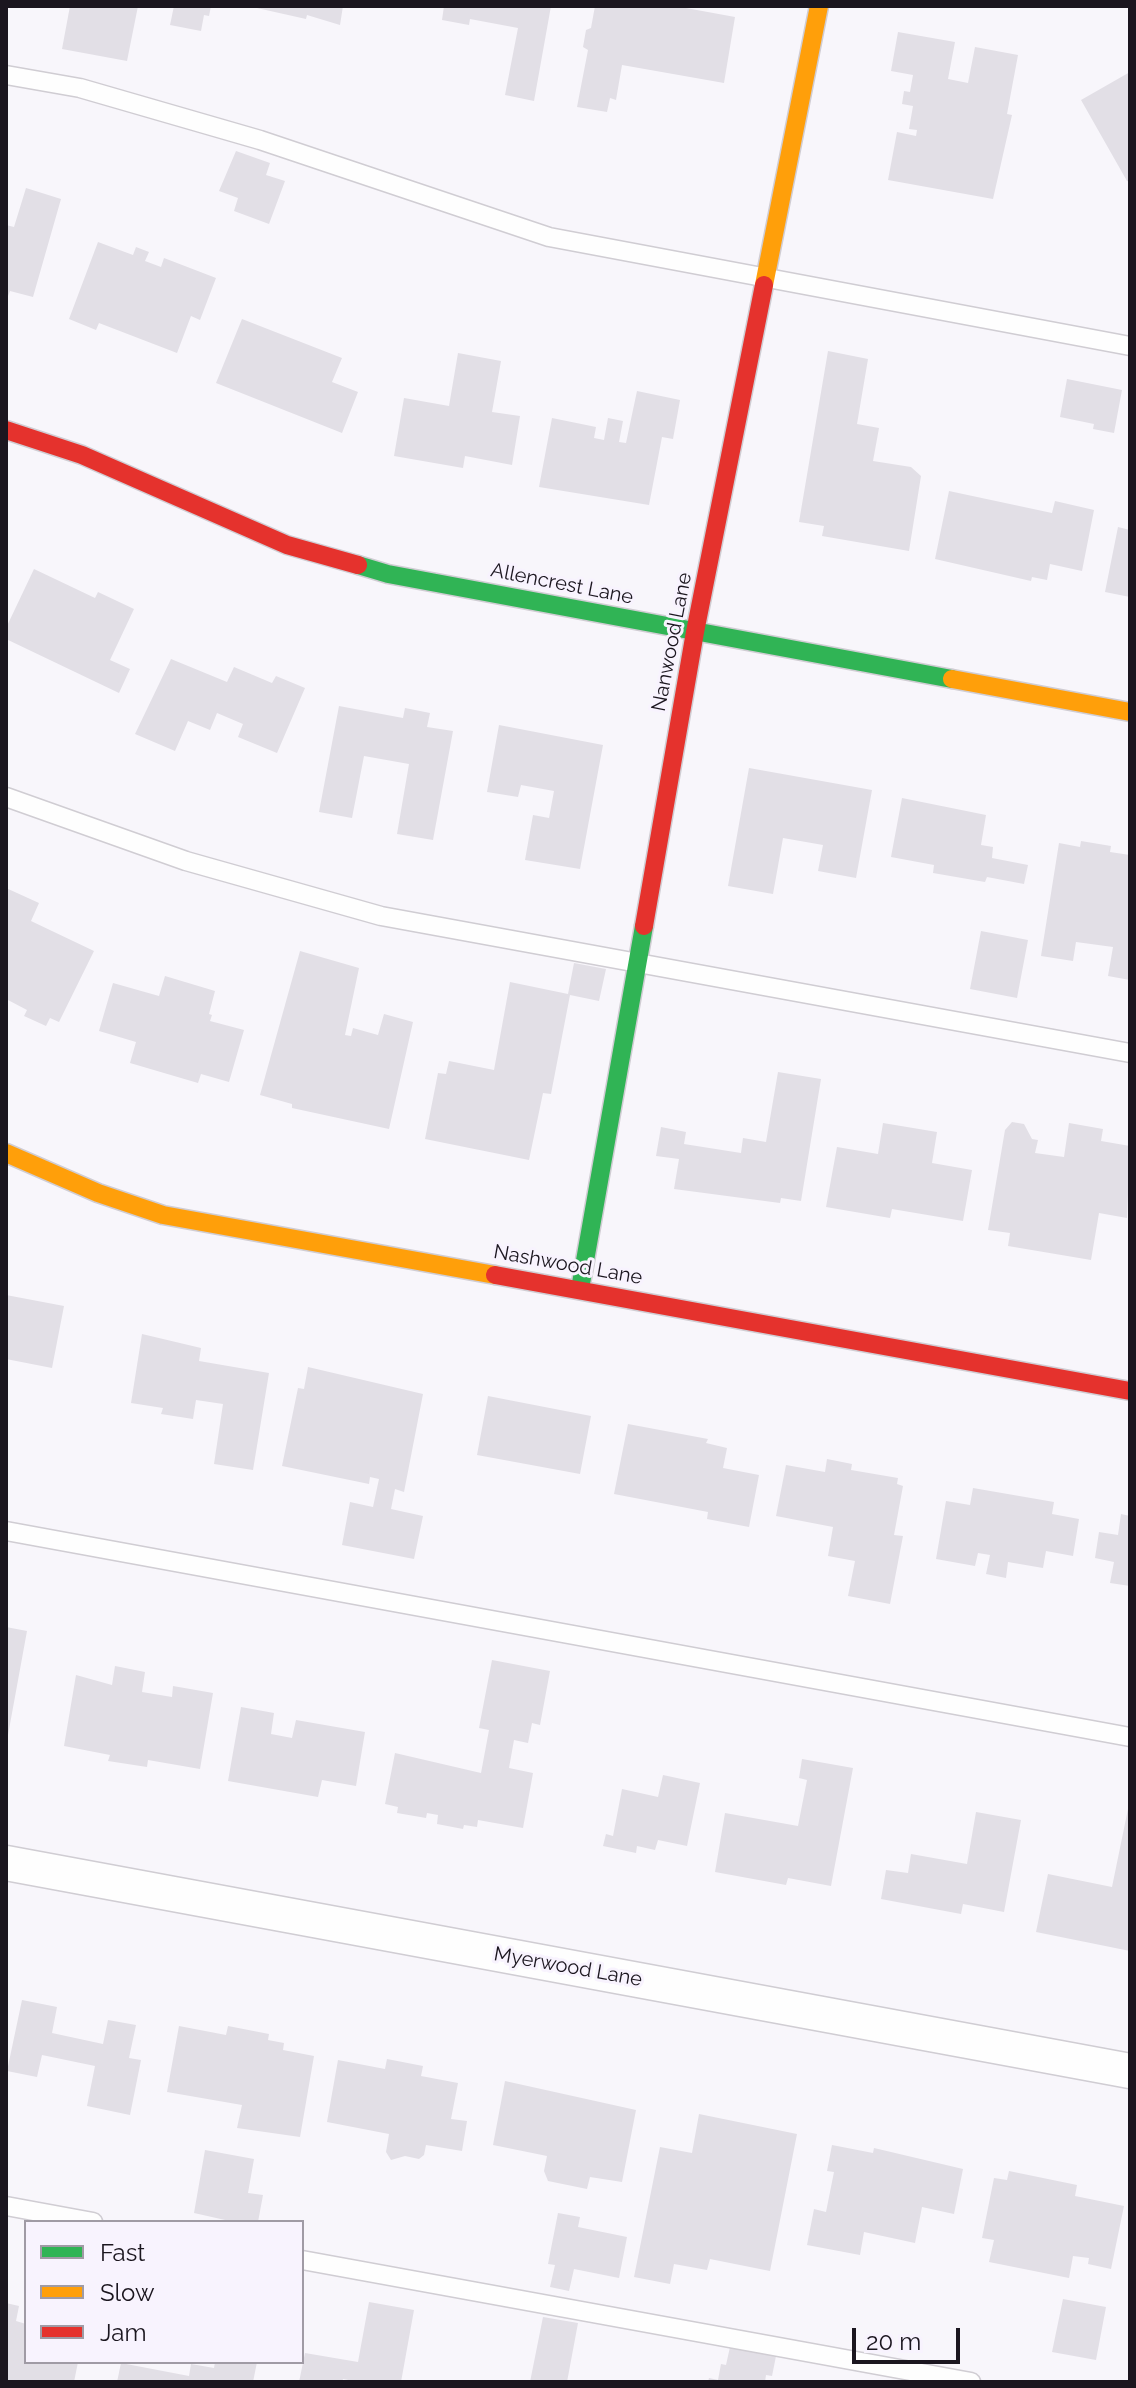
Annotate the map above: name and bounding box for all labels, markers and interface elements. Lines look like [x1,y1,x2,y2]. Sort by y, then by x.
street label: Allencrest Lane [489,558,635,610]
street label: Nanwood Lane [647,571,697,713]
street label: Nashwood Lane [492,1240,644,1290]
street label: Myerwood Lane [492,1942,644,1992]
legend [24,2220,304,2364]
text: Fast [100,2238,145,2267]
text: Slow [100,2278,154,2307]
scale bar [856,2312,964,2362]
text: Jam [100,2318,146,2347]
text: 20 m [866,2327,921,2356]

